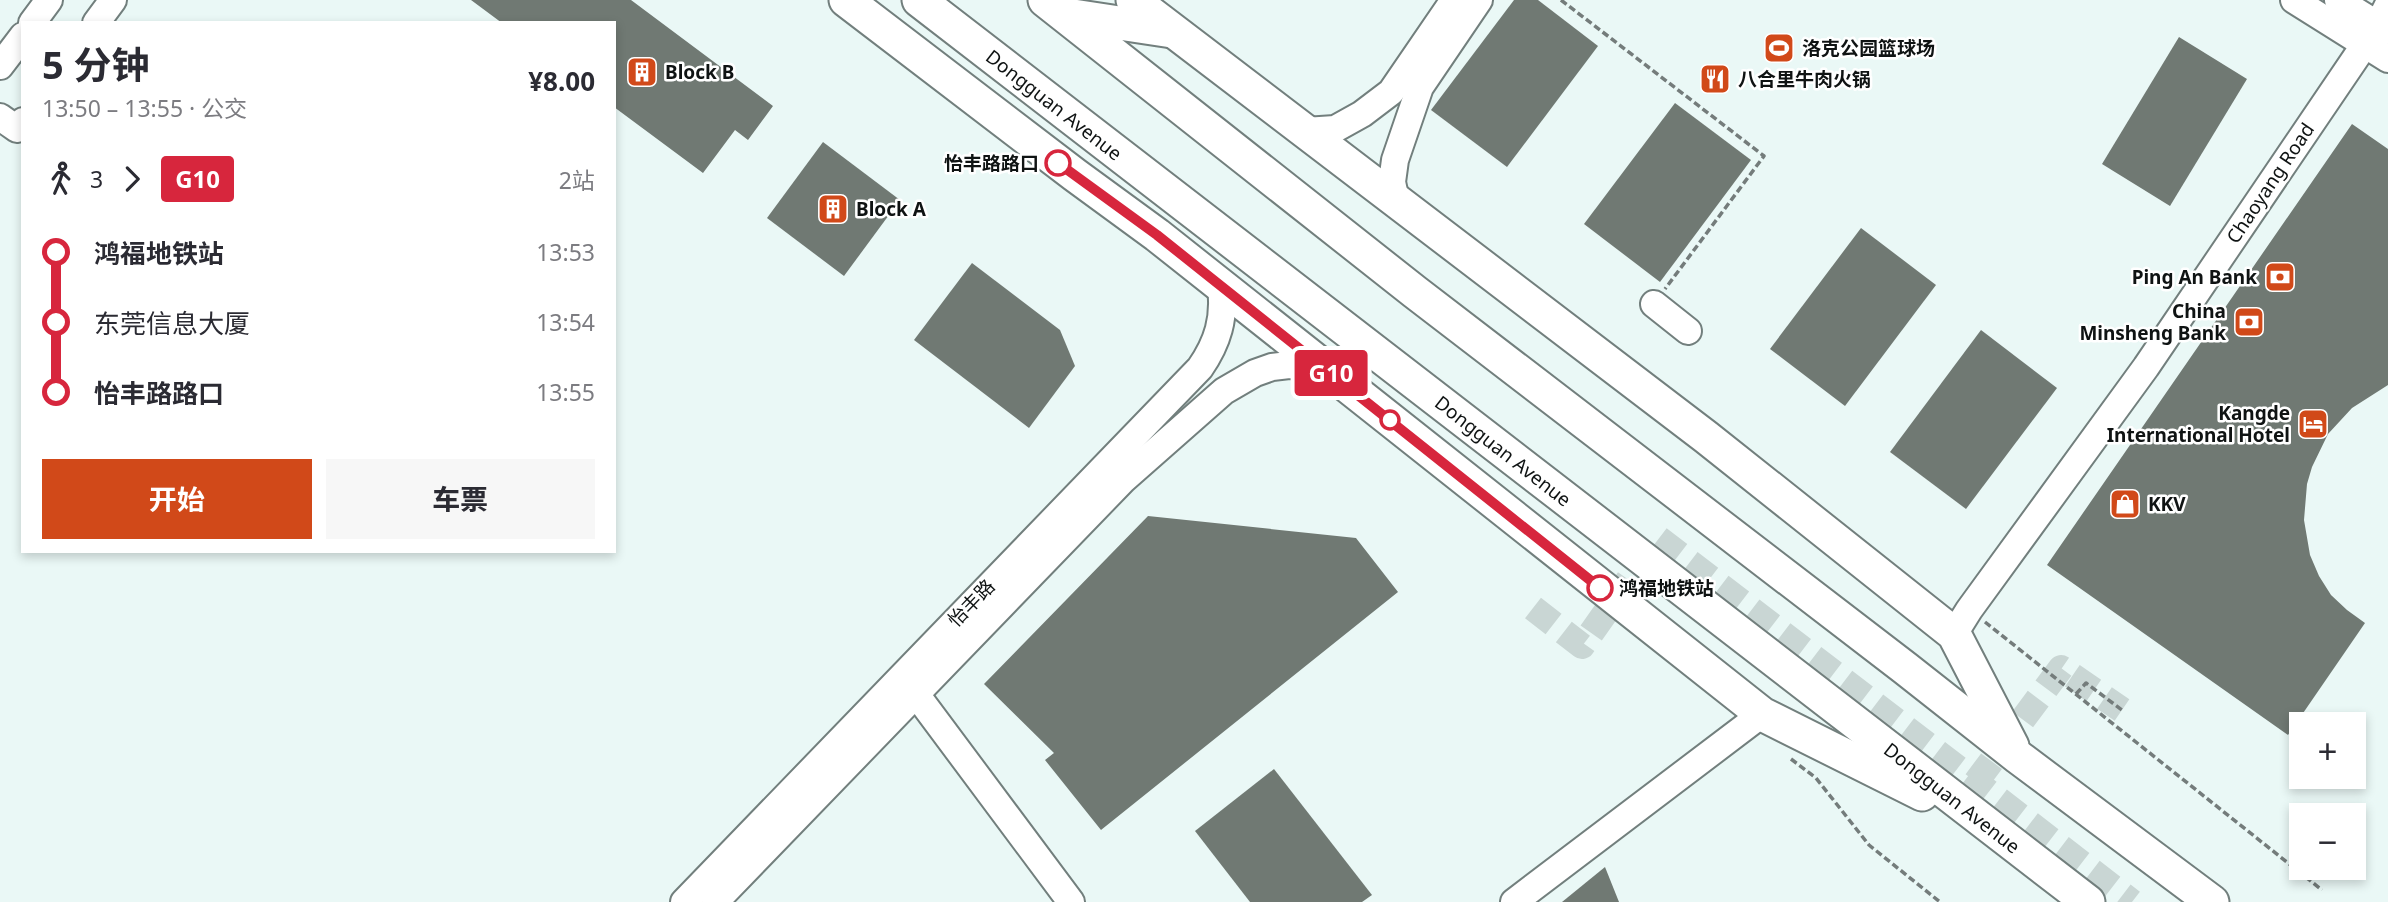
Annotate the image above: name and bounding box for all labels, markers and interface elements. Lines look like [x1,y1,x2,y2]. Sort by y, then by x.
sports icon: 洛克公园篮球场 [1762,31,1796,65]
place label: 洛克公园篮球场 [1802,35,1935,61]
text: 5 分钟 [42,38,150,90]
street label: Dongguan Avenue [980,44,1128,166]
building icon: Block B [625,55,659,89]
place label: Block B [665,59,734,85]
restaurant icon: 八合里牛肉火锅 [1698,62,1732,96]
text: ¥8.00 [528,63,595,99]
place label: 八合里牛肉火锅 [1738,66,1871,92]
text: 13:50 – 13:55 · 公交 [42,92,247,124]
street label: Chaoyang Road [2220,118,2320,248]
place label: 怡丰路路口 [944,150,1039,176]
marker: 怡丰路路口 [1045,150,1071,176]
icon: walk [42,160,80,198]
icon: forward [113,160,151,198]
text: G10 [175,162,220,195]
text: 3 [90,163,103,195]
text: 2站 [559,164,595,196]
building icon: Block A [816,192,850,226]
place label: Block A [856,196,927,222]
text: 鸿福地铁站 [94,235,224,271]
text: 13:53 [536,236,595,268]
bank icon: Ping An Bank [2263,260,2297,294]
place label: Ping An Bank [2132,264,2257,290]
place label: China Minsheng Bank [2079,298,2226,346]
text: 东莞信息大厦 [94,305,250,341]
bank icon: China Minsheng Bank [2232,305,2266,339]
text: 13:54 [536,306,595,338]
line badge: G10 [1291,350,1371,396]
text: G10 [1309,356,1353,389]
text: 怡丰路路口 [94,375,224,411]
text: 13:55 [536,376,595,408]
street label: Dongguan Avenue [1429,390,1577,512]
place label: Kangde International Hotel [2107,400,2290,448]
hotel icon: Kangde International Hotel [2296,407,2330,441]
unlabelled marker [1380,410,1400,430]
button: 开始 [42,459,312,539]
button: 车票 [326,459,595,539]
shop icon: KKV [2108,487,2142,521]
place label: KKV [2148,491,2186,517]
street label: 怡丰路 [942,573,1000,633]
marker: 鸿福地铁站 [1587,575,1613,601]
place label: 鸿福地铁站 [1619,575,1714,601]
map controls [2289,712,2366,880]
button: + [2289,712,2366,789]
street label: Dongguan Avenue [1878,737,2026,859]
button: − [2289,803,2366,880]

